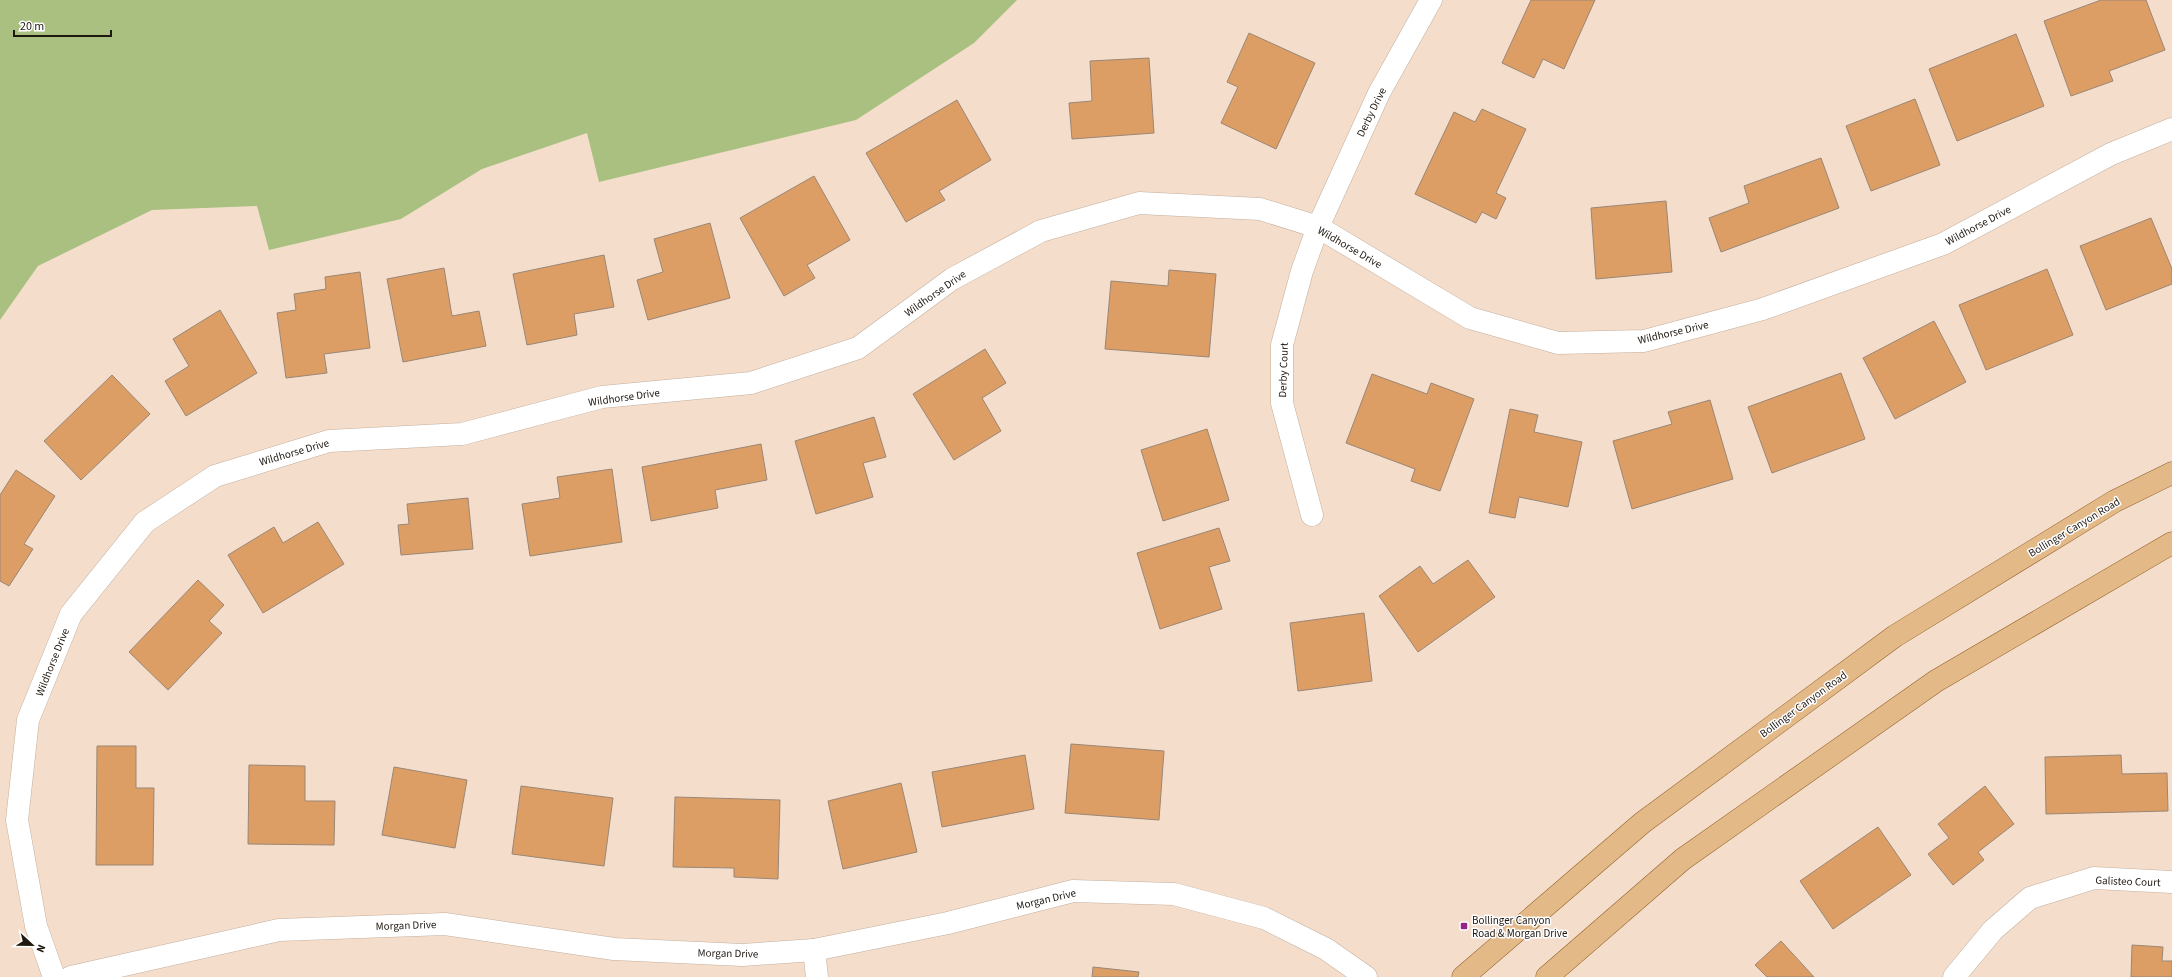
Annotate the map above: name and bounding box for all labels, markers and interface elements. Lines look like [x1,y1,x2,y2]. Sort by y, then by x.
scale bar [14,12,111,38]
text: 20 m [20,18,44,35]
street label: Derby Drive [1353,85,1390,139]
street label: Wildhorse Drive [1943,202,2014,249]
street label: Wildhorse Drive [1315,223,1385,272]
street label: Wildhorse Drive [901,266,970,320]
street label: Wildhorse Drive [1636,317,1710,348]
street label: Derby Court [1275,342,1292,398]
street label: Wildhorse Drive [587,385,661,410]
street label: Wildhorse Drive [257,435,331,470]
street label: Bollinger Canyon Road [2026,494,2123,561]
street label: Wildhorse Drive [32,625,73,698]
street label: Bollinger Canyon Road [1757,668,1850,741]
street label: Galisteo Court [2095,873,2161,890]
street label: Morgan Drive [1015,885,1078,914]
place label: Bollinger Canyon Road & Morgan Drive [1472,913,1568,941]
street label: Morgan Drive [375,917,437,934]
marker: Bollinger Canyon Road & Morgan Drive [1459,921,1469,931]
north arrow [12,925,52,965]
text: N [32,942,49,955]
street label: Morgan Drive [698,945,759,962]

